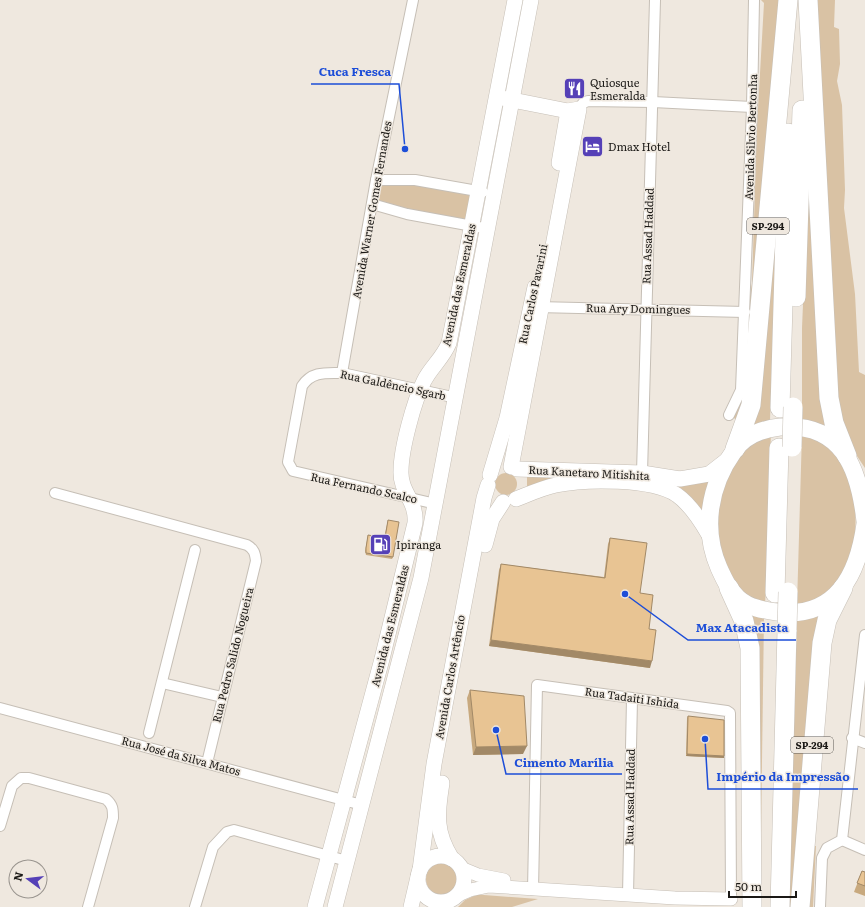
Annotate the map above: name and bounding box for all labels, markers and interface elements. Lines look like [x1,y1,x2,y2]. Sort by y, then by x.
callout: Cuca Fresca [311,60,399,84]
text: Cuca Fresca [319,62,391,80]
street label: Avenida Silvio Bertonha [740,73,760,200]
place label: Quiosque Esmeralda [590,74,646,103]
restaurant icon: Quiosque Esmeralda [562,76,588,102]
street label: Avenida Warner Gomes Fernandes [347,120,395,300]
hotel icon: Dmax Hotel [579,134,605,160]
place label: Dmax Hotel [608,138,671,154]
street label: Rua Assad Haddad [637,187,657,284]
road number: SP-294 [747,218,789,234]
street label: Avenida das Esmeraldas [437,222,479,348]
street label: Rua Carlos Pavarini [514,242,551,345]
street label: Rua Ary Domingues [586,299,690,317]
street label: Rua Galdêncio Sgarb [339,365,448,403]
street label: Rua Kanetaro Mitishita [528,461,650,483]
street label: Rua Fernando Scalco [309,468,419,506]
fuel station icon: Ipiranga [367,532,393,558]
place label: Ipiranga [396,536,441,552]
street label: Avenida das Esmeraldas [366,563,412,688]
street label: Rua Pedro Salido Nogueira [207,585,257,724]
street label: Avenida Carlos Artêncio [430,613,468,740]
callout: Max Atacadista [688,616,796,640]
text: Max Atacadista [696,618,788,636]
street label: Rua Tadaiti Ishida [584,682,680,712]
street label: Rua José da Silva Matos [120,731,242,779]
road number: SP-294 [791,737,833,753]
street label: Rua Assad Haddad [620,748,638,845]
callout: Cimento Marília [506,750,622,774]
text: Cimento Marília [514,753,614,771]
callout: Império da Impressão [708,765,858,789]
text: Império da Impressão [716,767,850,785]
north arrow [8,859,48,899]
text: N [8,870,26,883]
scale bar [729,873,796,899]
text: 50 m [735,877,762,895]

